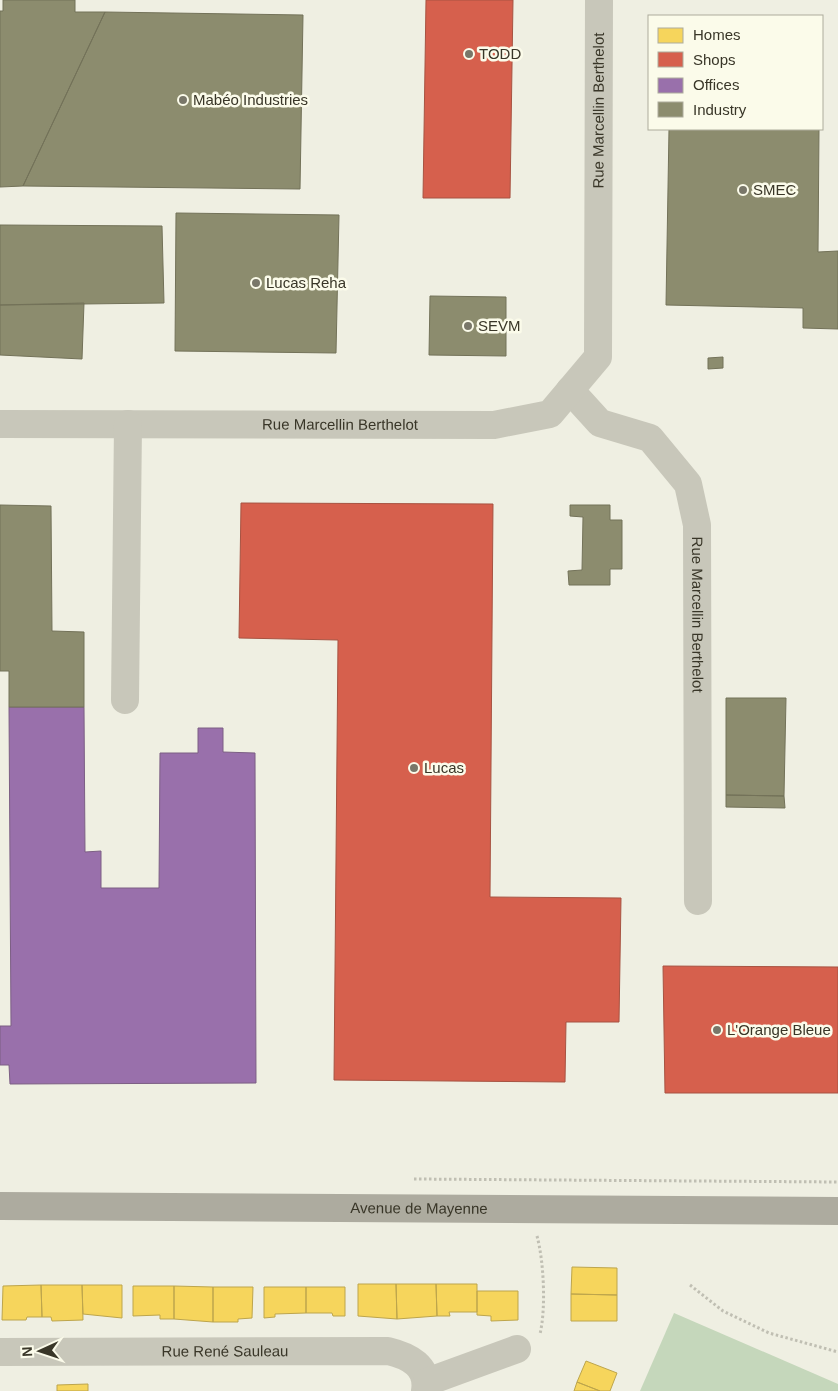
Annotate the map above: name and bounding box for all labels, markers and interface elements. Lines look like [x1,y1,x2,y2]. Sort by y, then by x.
legend [648,15,823,130]
text: Homes [693,26,741,43]
street label: Rue Marcellin Berthelot [589,32,607,189]
place label: TODD [479,45,521,62]
marker: TODD [463,48,475,60]
text: Shops [693,51,736,68]
text: Offices [693,76,739,93]
place label: Mabéo Industries [193,91,308,108]
marker: Mabéo Industries [177,94,189,106]
text: Industry [693,101,747,118]
place label: SMEC [753,181,797,198]
marker: SMEC [737,184,749,196]
place label: Lucas Reha [266,274,347,291]
marker: Lucas Reha [250,277,262,289]
place label: SEVM [478,317,521,334]
marker: SEVM [462,320,474,332]
street label: Rue Marcellin Berthelot [262,416,419,433]
street label: Rue Marcellin Berthelot [689,537,706,693]
place label: Lucas [424,759,464,776]
marker: Lucas [408,762,420,774]
place label: L'Orange Bleue [727,1021,831,1038]
marker: L'Orange Bleue [711,1024,723,1036]
street label: Avenue de Mayenne [350,1199,488,1217]
north arrow [15,1326,65,1376]
street label: Rue René Sauleau [162,1342,288,1360]
text: N [19,1346,35,1357]

